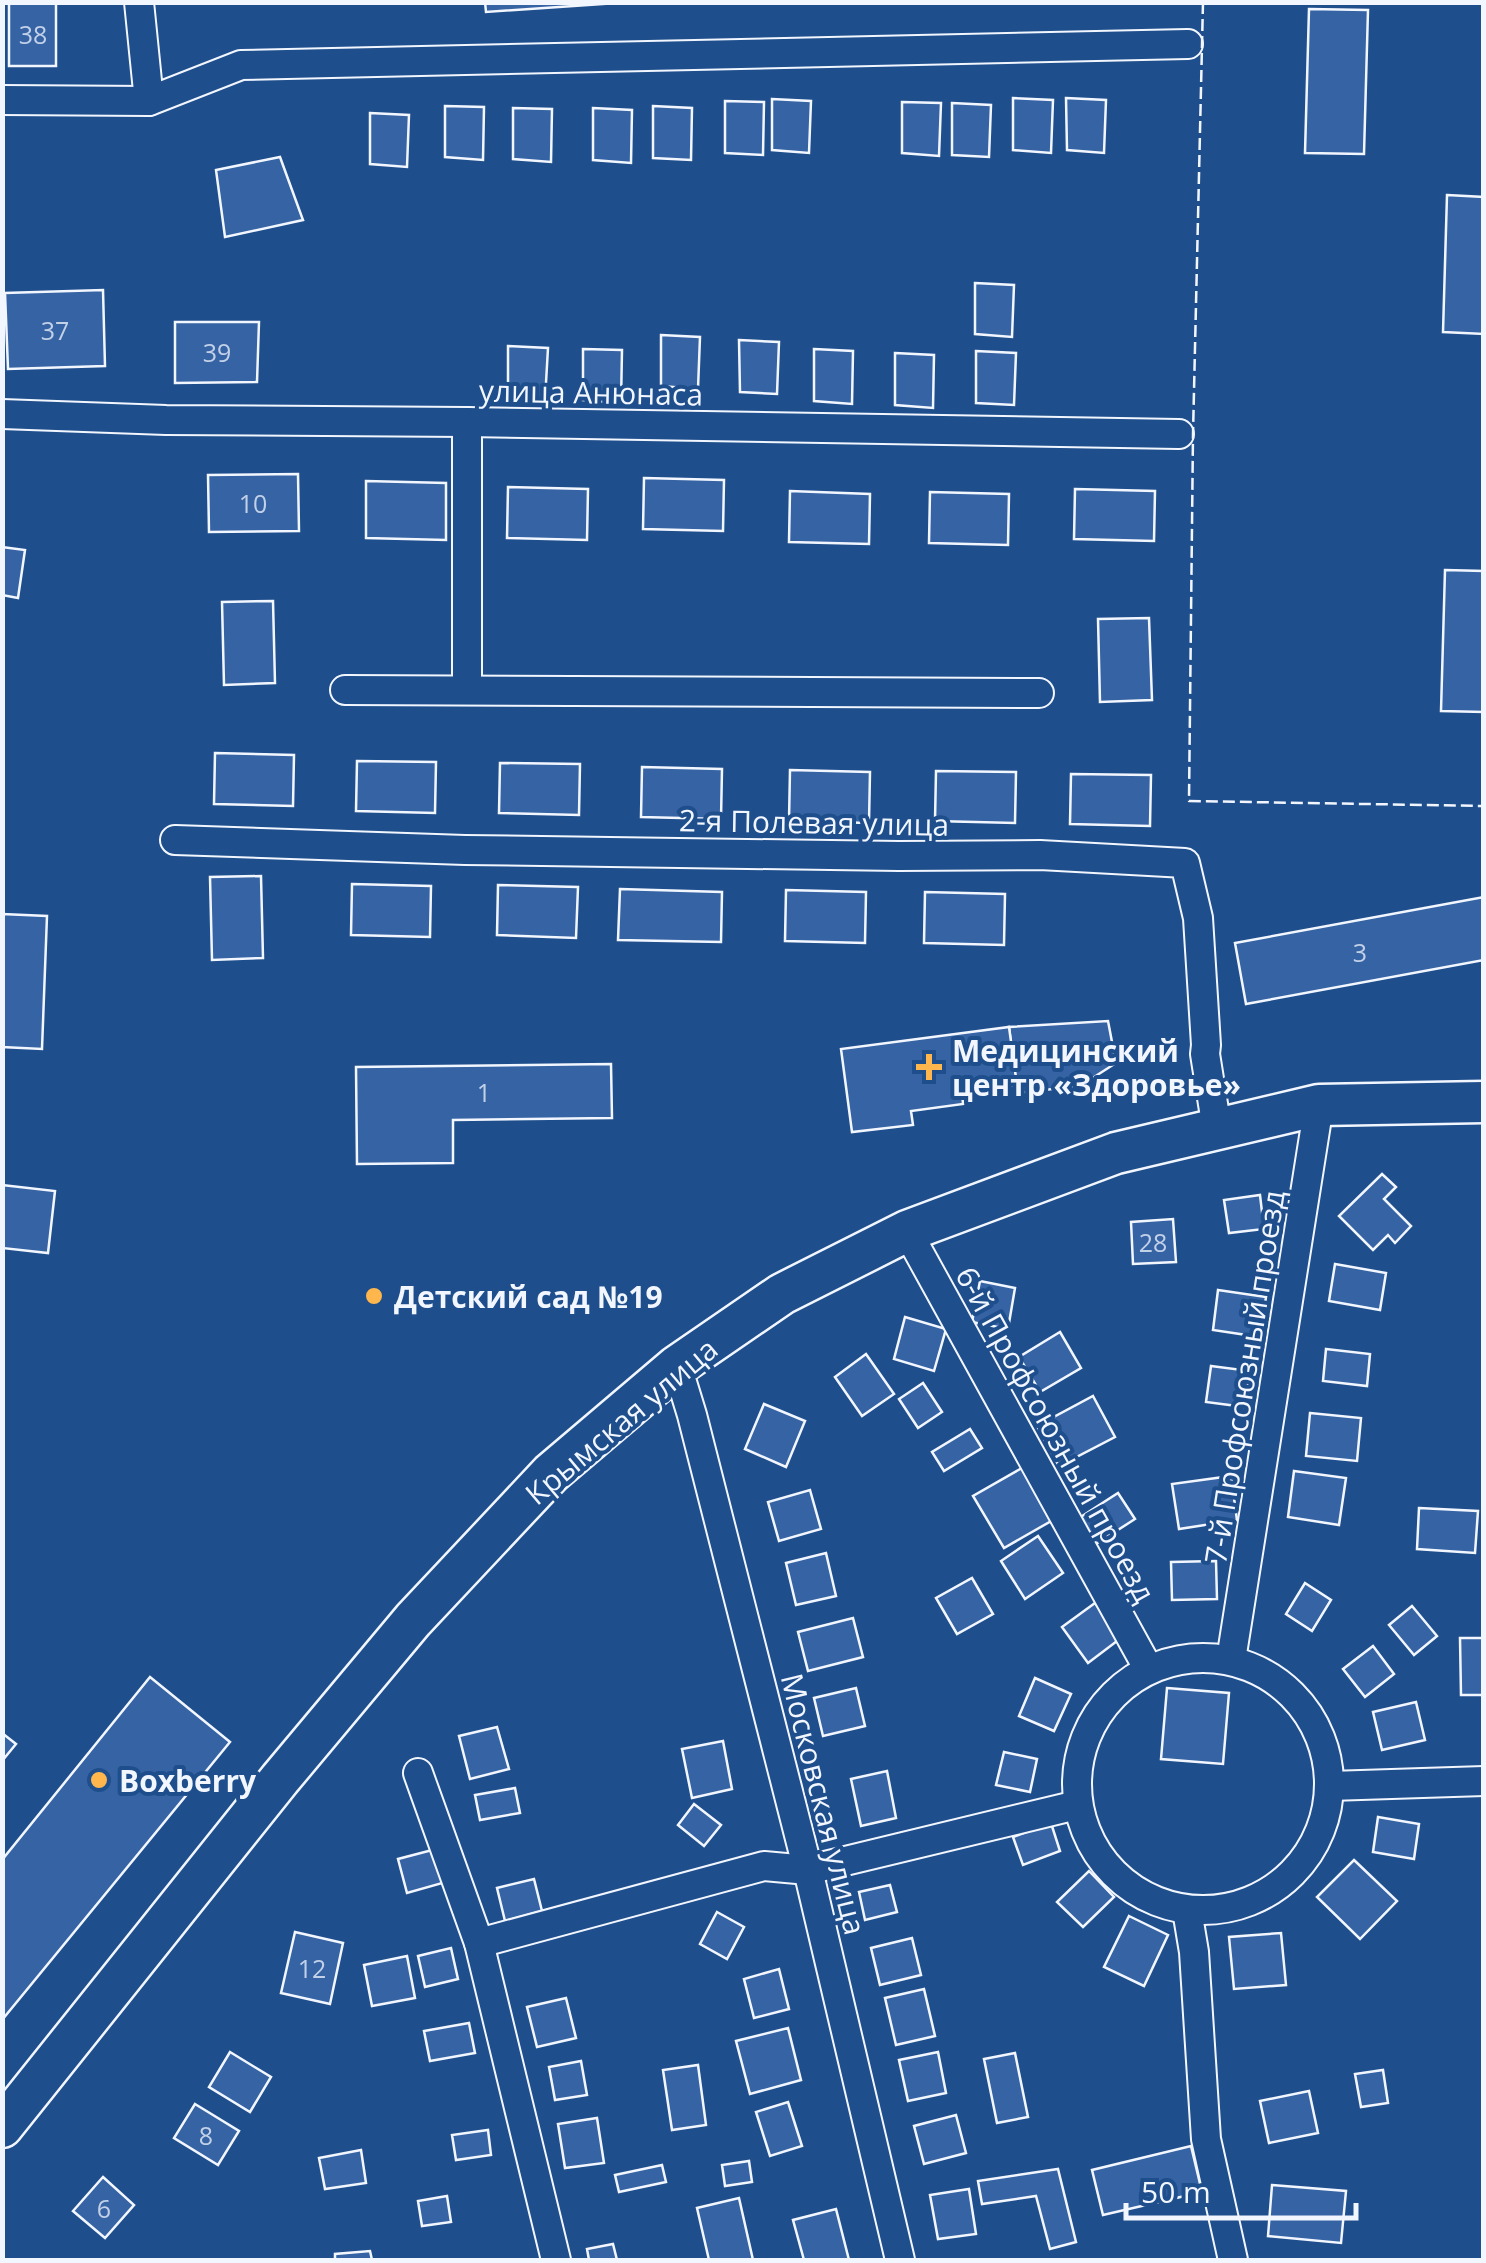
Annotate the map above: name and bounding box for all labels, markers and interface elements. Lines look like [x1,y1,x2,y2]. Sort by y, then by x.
house number: 38 [19,17,47,51]
house number: 37 [41,313,69,347]
house number: 39 [203,335,231,369]
street label: улица Анюнаса [479,370,703,414]
house number: 10 [239,486,267,520]
street label: 2-я Полевая улица [679,799,949,845]
house number: 3 [1353,935,1367,969]
place label: Медицинский центр «Здоровье» [952,1030,1241,1105]
marker: Медицинский центр «Здоровье» [916,1054,942,1080]
house number: 1 [477,1075,491,1109]
street label: 7-й Профсоюзный проезд [1194,1187,1294,1567]
house number: 28 [1139,1225,1167,1259]
street label: 6-й Профсоюзный проезд [947,1259,1165,1609]
place label: Детский сад №19 [394,1276,663,1317]
marker: Детский сад №19 [363,1285,385,1307]
street label: Крымская улица [516,1328,726,1514]
street label: Московская улица [772,1669,876,1939]
place label: Boxberry [119,1760,257,1801]
marker: Boxberry [88,1769,110,1791]
house number: 12 [298,1951,326,1985]
house number: 8 [199,2118,213,2152]
scale bar [1126,2158,1356,2220]
text: 50 m [1141,2171,1211,2212]
house number: 6 [97,2191,111,2225]

